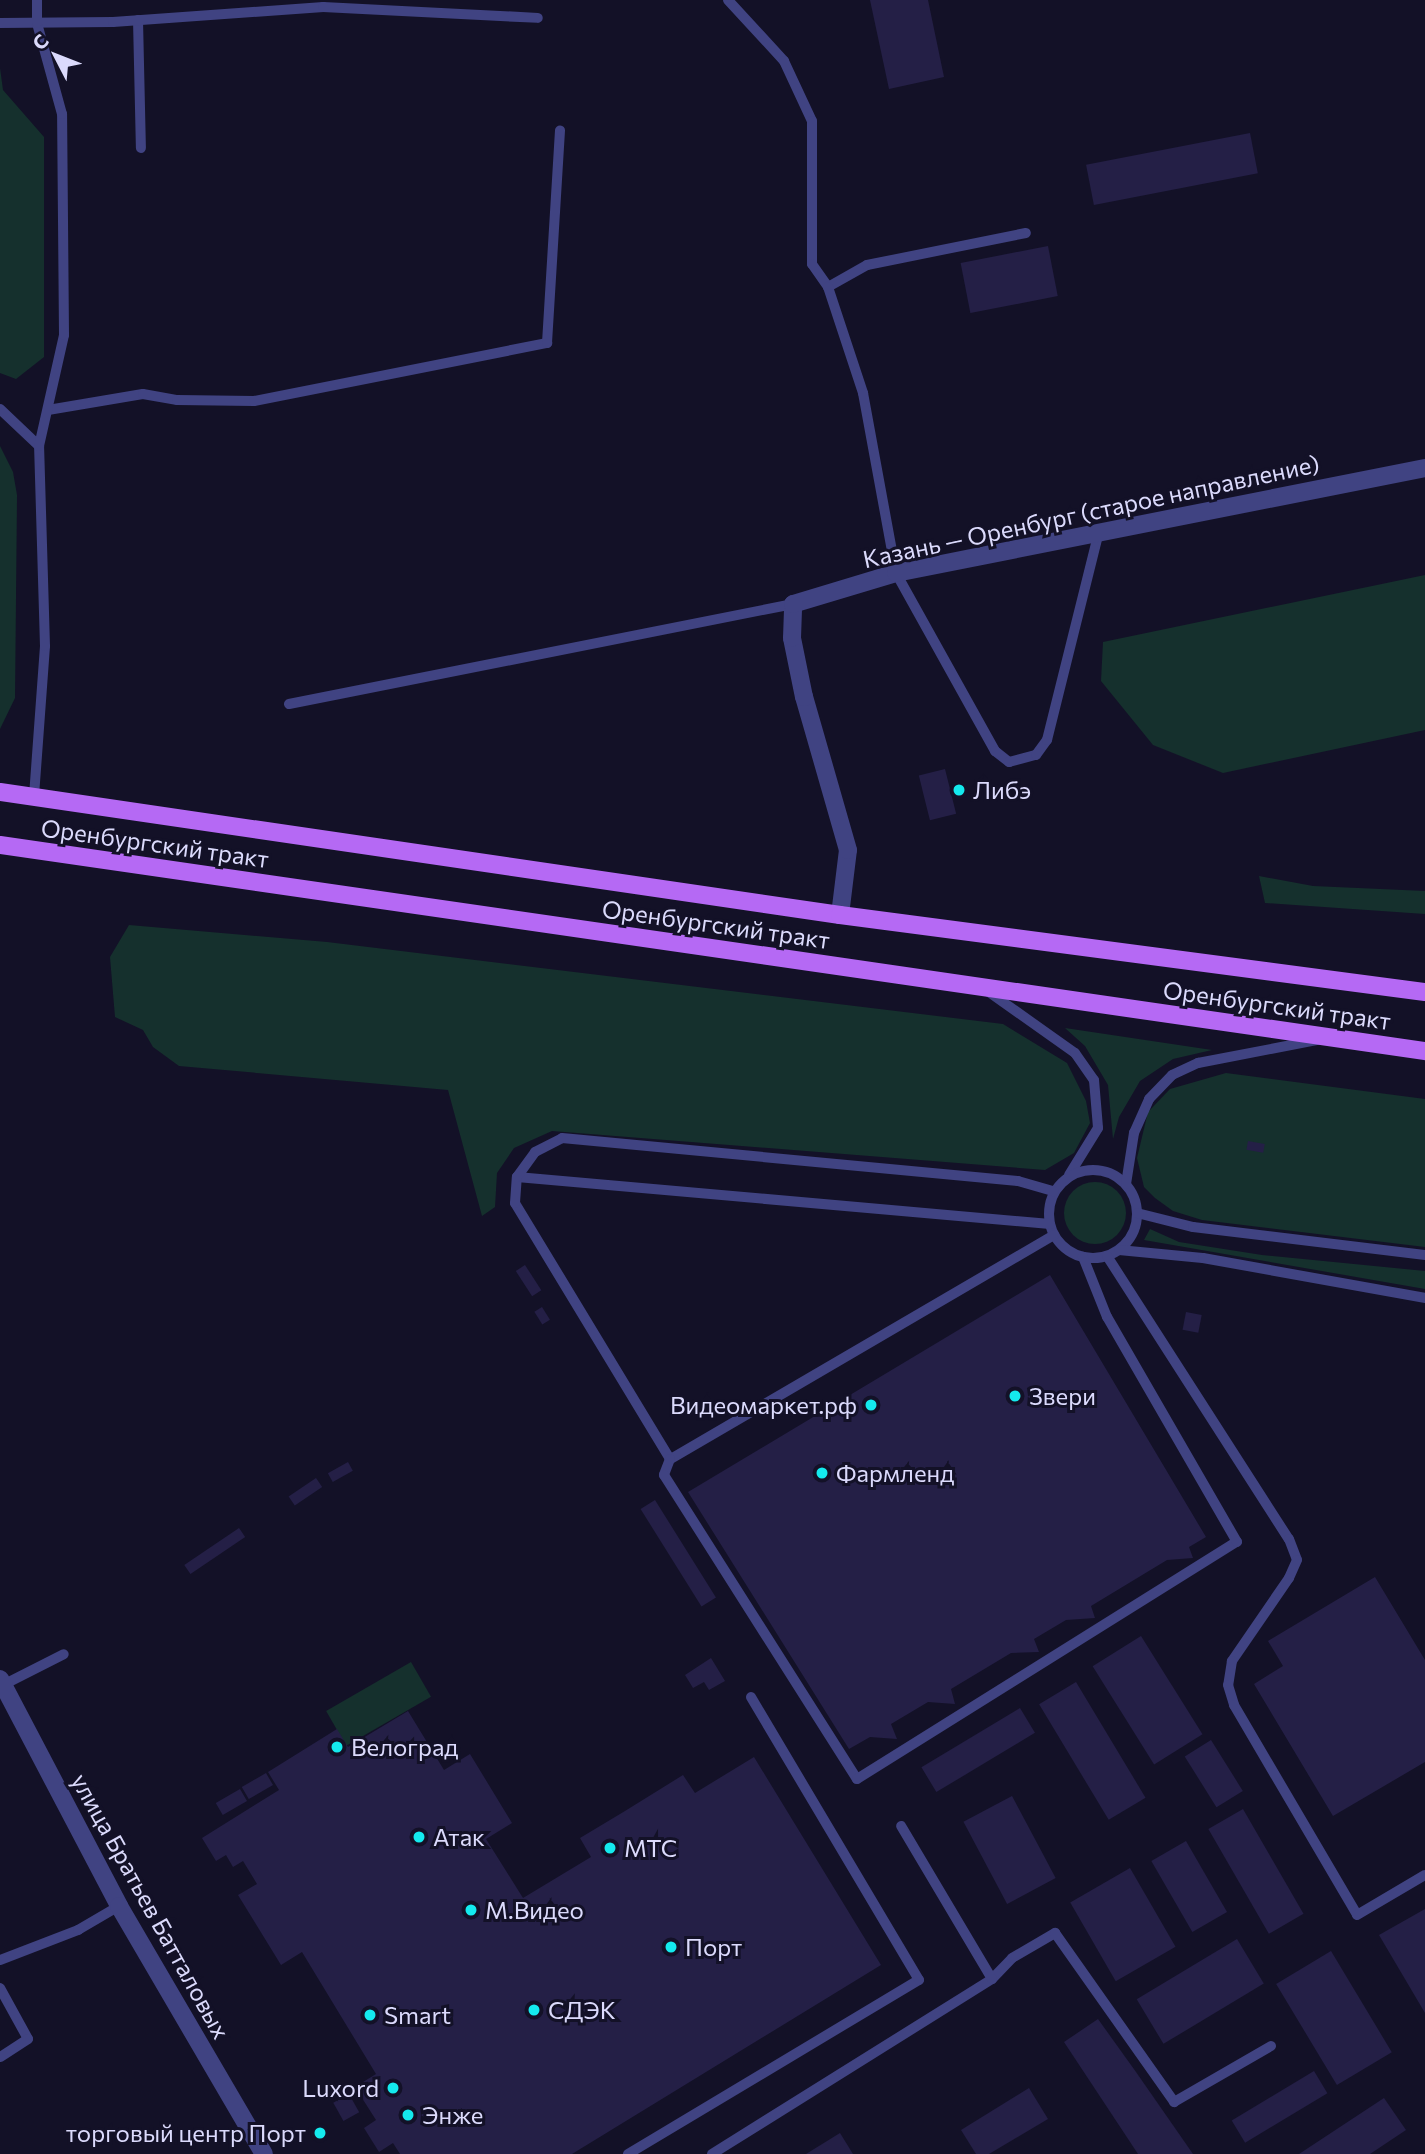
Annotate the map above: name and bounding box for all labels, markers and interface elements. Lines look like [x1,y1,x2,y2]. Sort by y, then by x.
north arrow [21,21,91,91]
text: С [27,29,53,54]
street label: Казань — Оренбург (старое направление) [860,448,1322,574]
place label: Либэ [973,776,1031,804]
marker: Либэ [951,782,967,798]
street label: Оренбургский тракт [39,813,271,873]
street label: Оренбургский тракт [600,894,832,954]
street label: Оренбургский тракт [1161,975,1393,1035]
place label: Звери [1029,1382,1096,1410]
marker: Звери [1007,1388,1023,1404]
place label: Видеомаркет.рф [670,1391,857,1419]
marker: Видеомаркет.рф [863,1397,879,1413]
place label: Фармленд [836,1459,954,1487]
marker: Фармленд [814,1465,830,1481]
place label: Велоград [351,1733,458,1761]
marker: Велоград [329,1739,345,1755]
street label: улица Братьев Батталовых [66,1768,236,2044]
place label: Атак [433,1823,485,1851]
marker: Атак [411,1829,427,1845]
place label: МТС [624,1834,677,1862]
marker: МТС [602,1840,618,1856]
place label: М.Видео [485,1896,584,1924]
marker: М.Видео [463,1902,479,1918]
place label: Порт [685,1933,742,1961]
marker: Порт [663,1939,679,1955]
place label: СДЭК [548,1996,616,2024]
place label: Smart [384,2001,451,2029]
marker: СДЭК [526,2002,542,2018]
marker: Smart [362,2007,378,2023]
place label: Luxord [302,2074,379,2102]
marker: Luxord [385,2080,401,2096]
place label: Энже [422,2101,483,2129]
marker: Энже [400,2107,416,2123]
place label: торговый центр Порт [66,2119,306,2147]
marker: торговый центр Порт [312,2125,328,2141]

